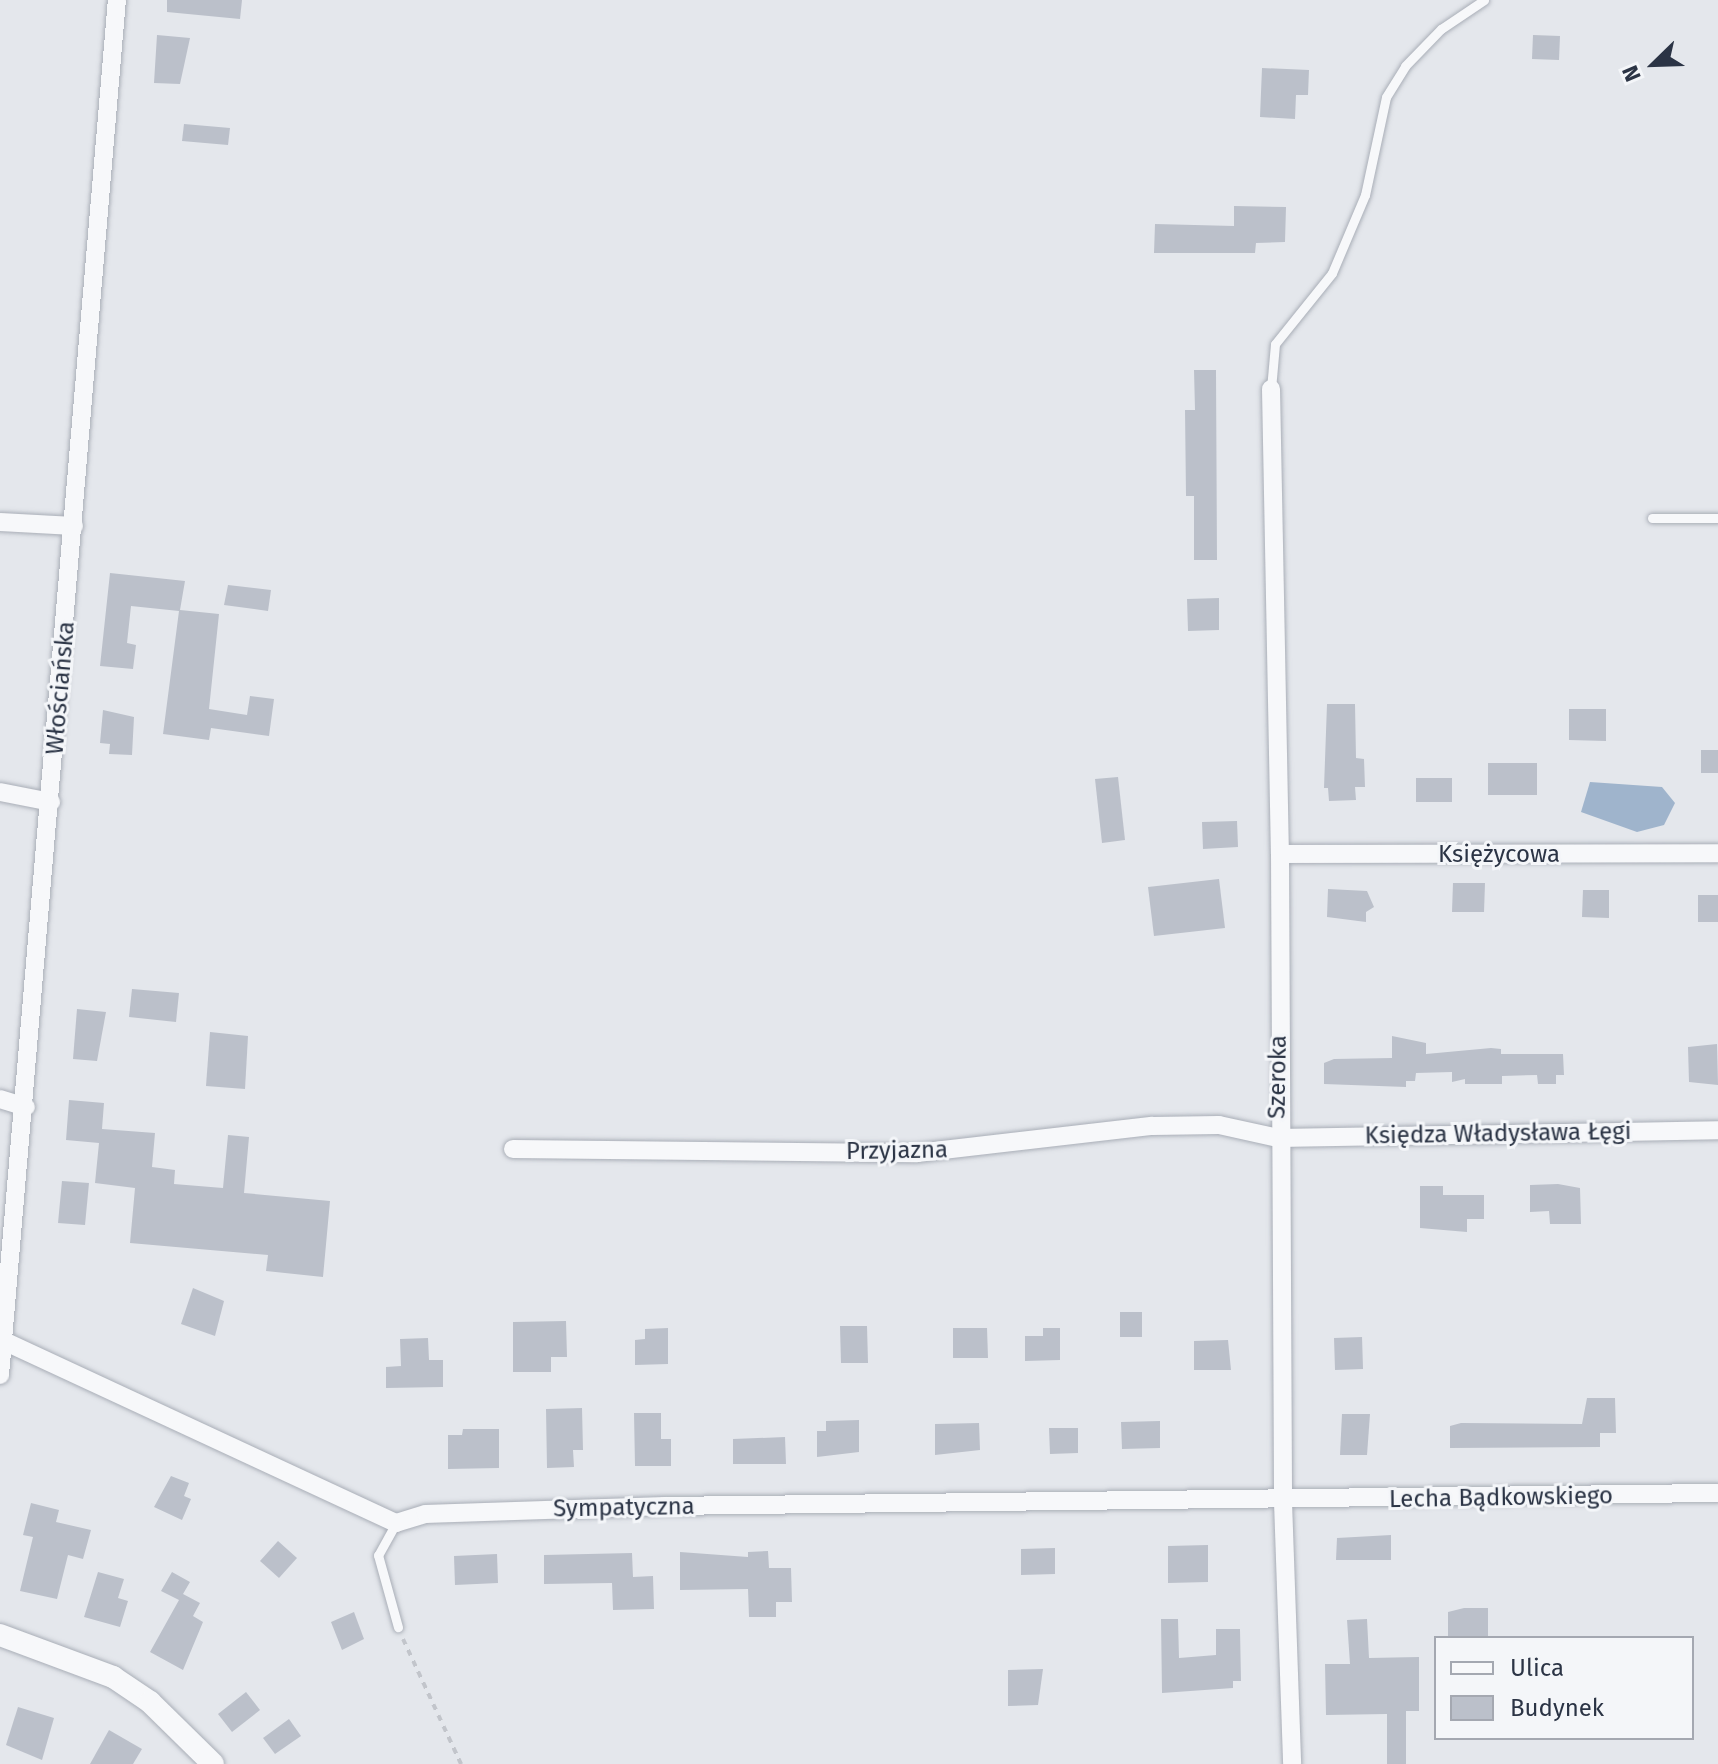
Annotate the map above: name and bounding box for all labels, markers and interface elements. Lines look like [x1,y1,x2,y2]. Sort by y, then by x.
north arrow [1614,24,1694,104]
text: N [1616,62,1647,86]
street label: Włościańska [41,620,81,756]
street label: Księżycowa [1438,841,1560,869]
street label: Szeroka [1263,1035,1293,1119]
street label: Księdza Władysława Łęgi [1364,1117,1632,1151]
street label: Przyjazna [846,1136,948,1166]
street label: Lecha Bądkowskiego [1389,1482,1613,1514]
street label: Sympatyczna [553,1492,695,1524]
legend [1434,1636,1694,1740]
text: Ulica [1510,1654,1564,1682]
text: Budynek [1510,1694,1604,1722]

